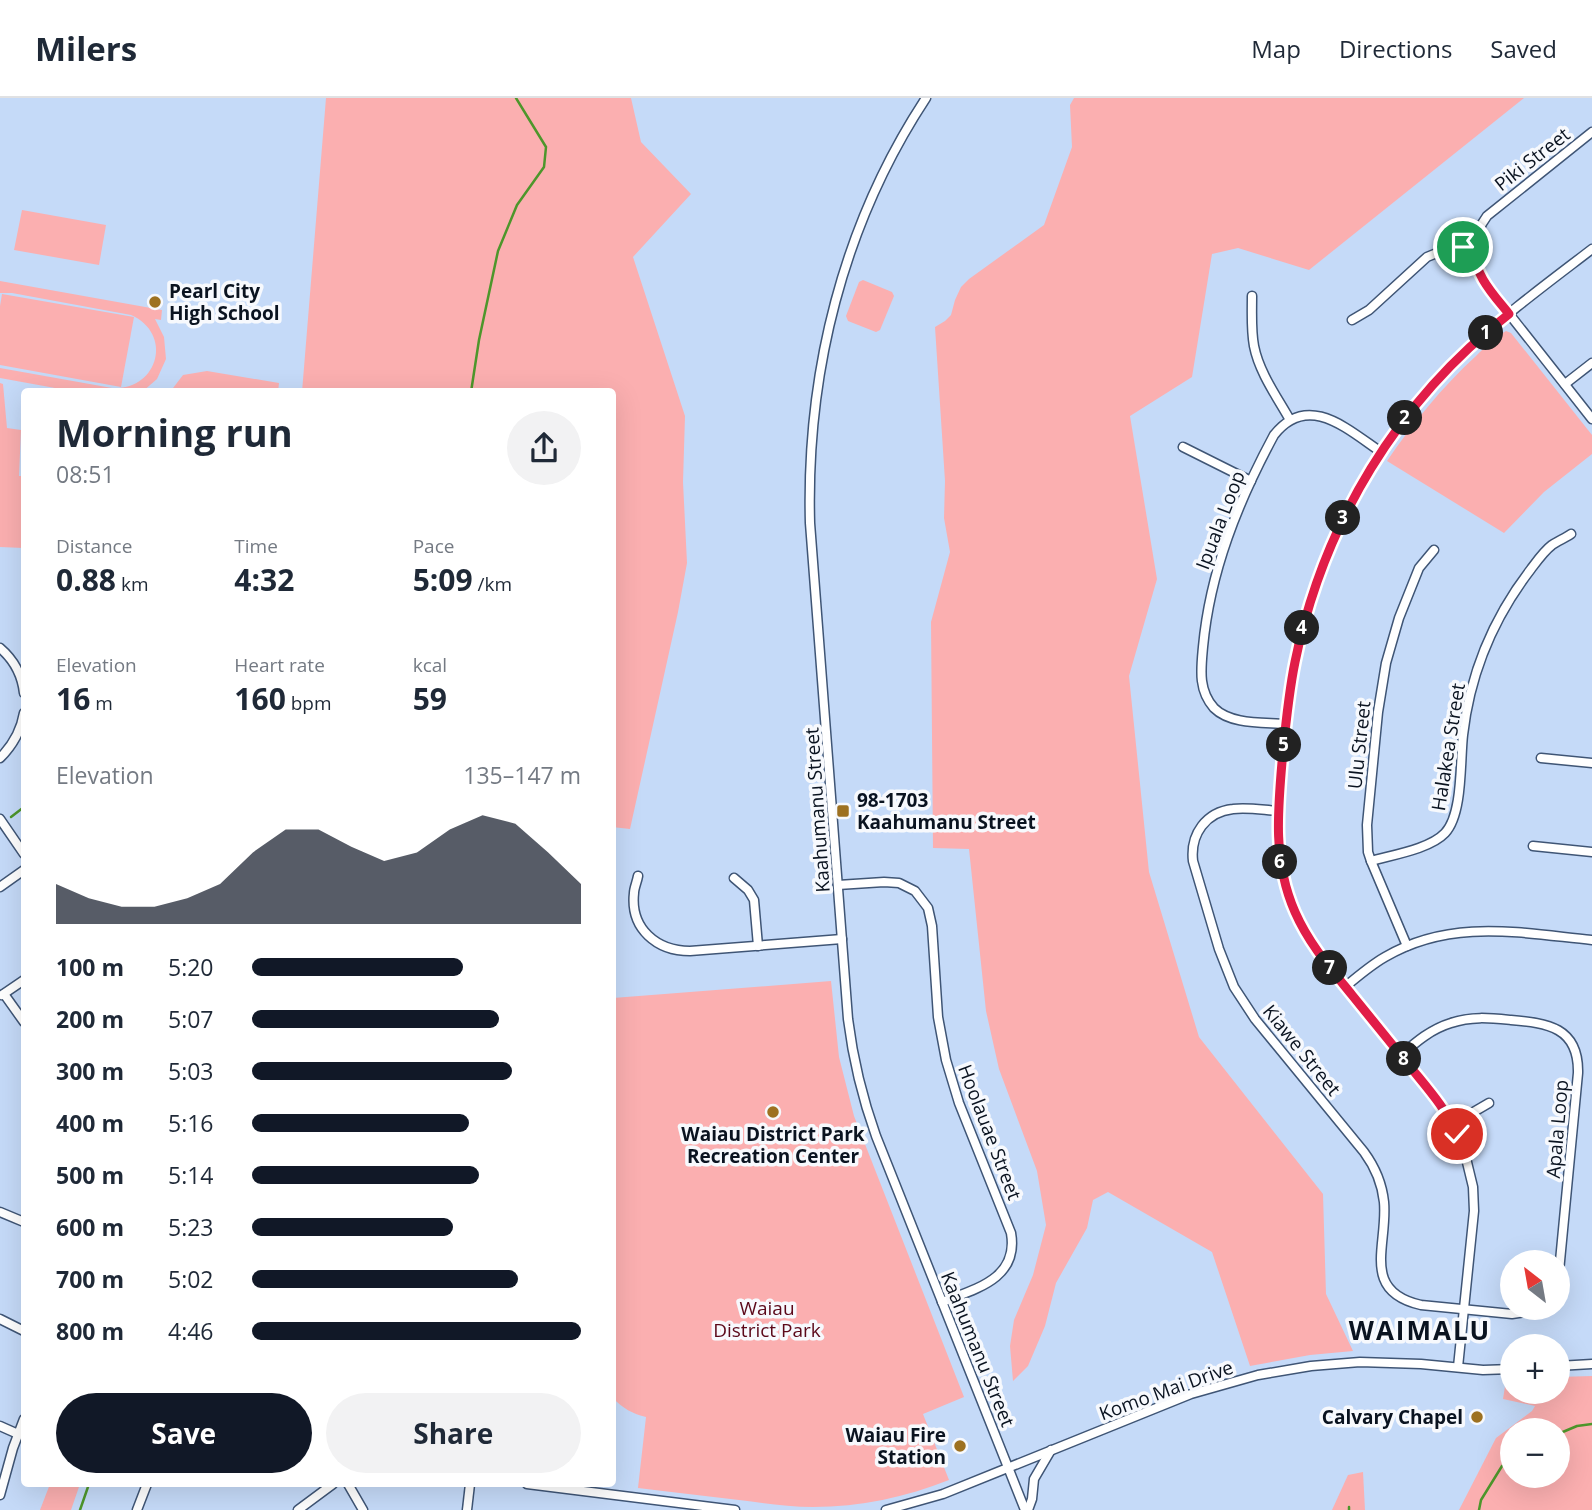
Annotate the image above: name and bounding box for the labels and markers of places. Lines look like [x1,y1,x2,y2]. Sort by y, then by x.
pin [1433,217,1493,277]
place label: Pearl City High School [169,278,280,326]
marker: Pearl City High School [147,294,163,310]
pin: 1 [1468,316,1504,350]
pin: 2 [1388,400,1422,436]
pin: 3 [1326,500,1360,536]
pin: 4 [1284,610,1320,646]
pin: 5 [1266,728,1302,762]
place label: 98-1703 Kaahumanu Street [857,787,1036,835]
marker: 98-1703 Kaahumanu Street [835,803,851,819]
pin: 6 [1262,844,1298,880]
pin: 7 [1312,950,1348,986]
pin: 8 [1386,1042,1422,1076]
marker: Waiau District Park Recreation Center [765,1104,781,1120]
pin [1427,1104,1487,1164]
place label: Waiau District Park Recreation Center [681,1121,865,1169]
place label: Calvary Chapel [1322,1404,1463,1430]
marker: Calvary Chapel [1469,1409,1485,1425]
place label: Waiau Fire Station [845,1422,946,1470]
marker: Waiau Fire Station [952,1438,968,1454]

